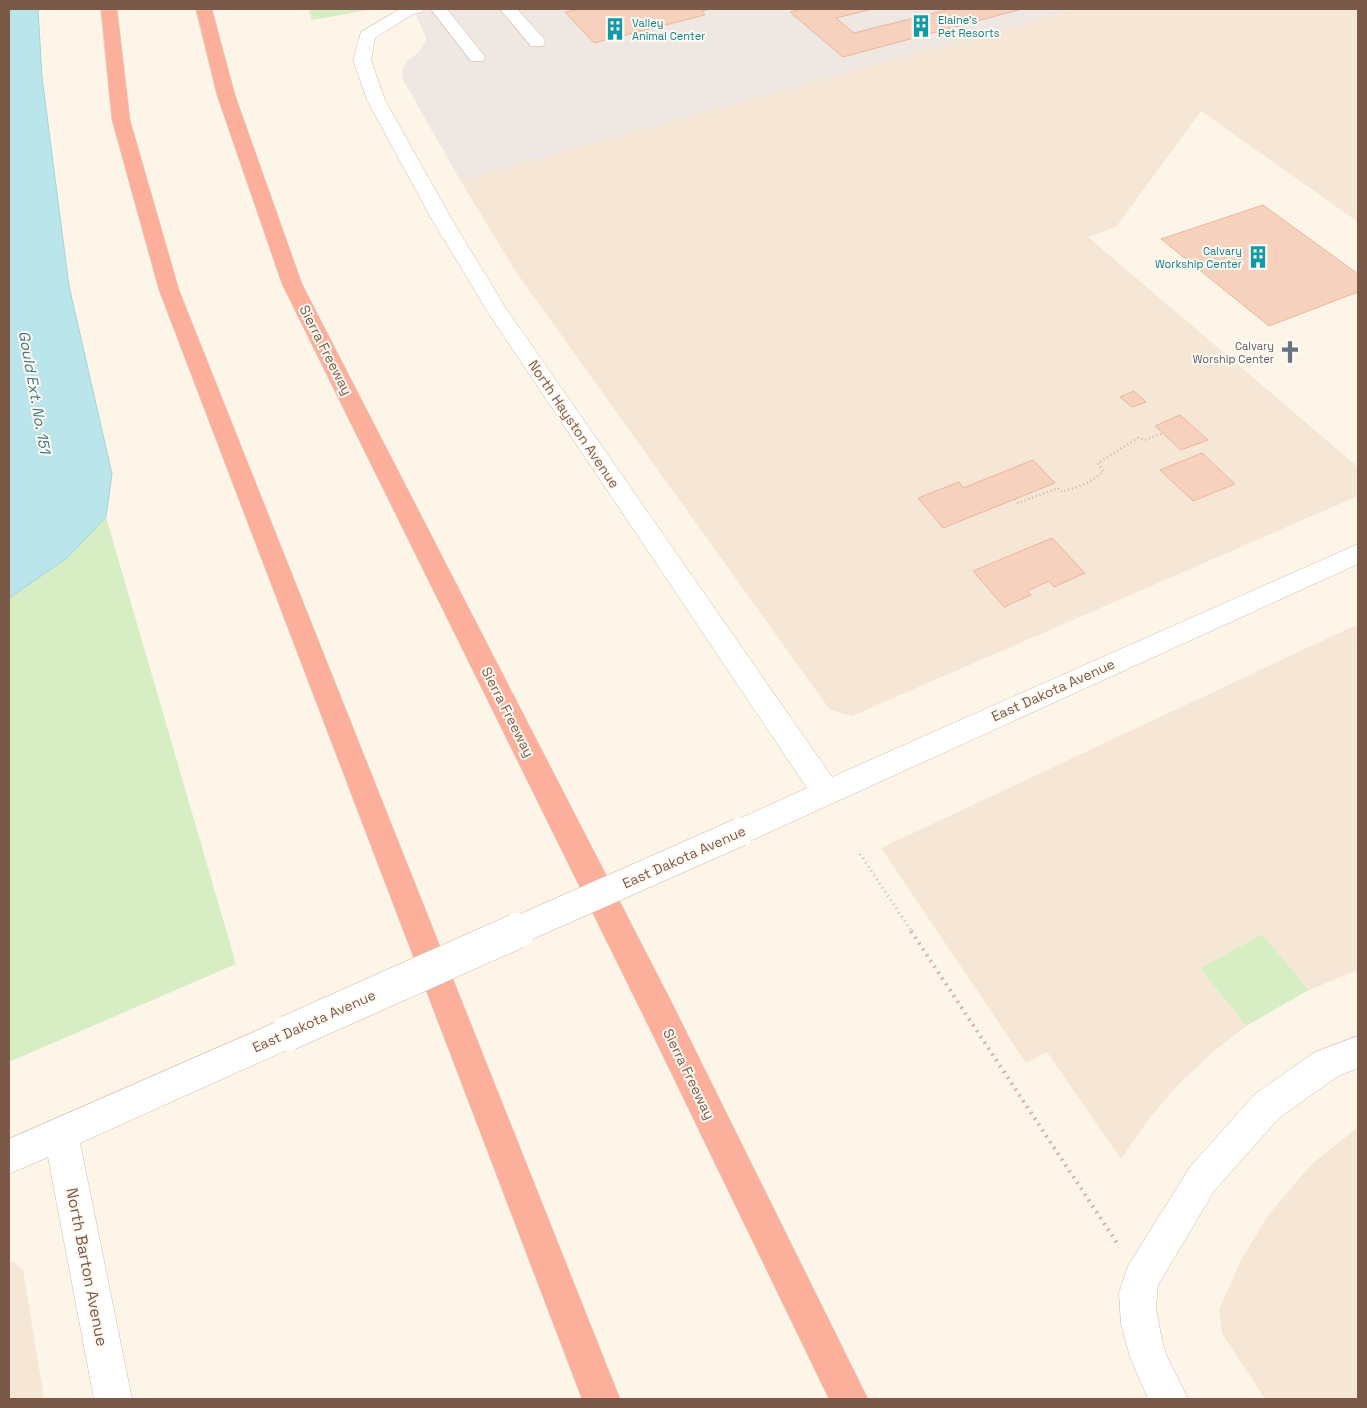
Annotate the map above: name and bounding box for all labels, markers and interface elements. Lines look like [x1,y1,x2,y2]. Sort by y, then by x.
building icon: Elaine's Pet Resorts [908,13,934,39]
place label: Elaine's Pet Resorts [938,13,1000,40]
building icon: Valley Animal Center [602,16,628,42]
place label: Valley Animal Center [632,16,705,43]
place label: Calvary Workship Center [1155,244,1242,271]
building icon: Calvary Workship Center [1245,244,1271,270]
street label: Sierra Freeway [296,302,356,398]
water label: Gould Ext. No. 151 [15,329,55,457]
place label: Calvary Worship Center [1193,339,1274,366]
church icon: Calvary Worship Center [1277,339,1303,365]
street label: North Hayston Avenue [524,356,624,492]
street label: East Dakota Avenue [988,655,1118,725]
street label: Sierra Freeway [478,664,538,760]
street label: East Dakota Avenue [619,822,749,892]
street label: East Dakota Avenue [249,986,379,1056]
street label: Sierra Freeway [659,1026,719,1122]
street label: North Barton Avenue [61,1186,113,1348]

